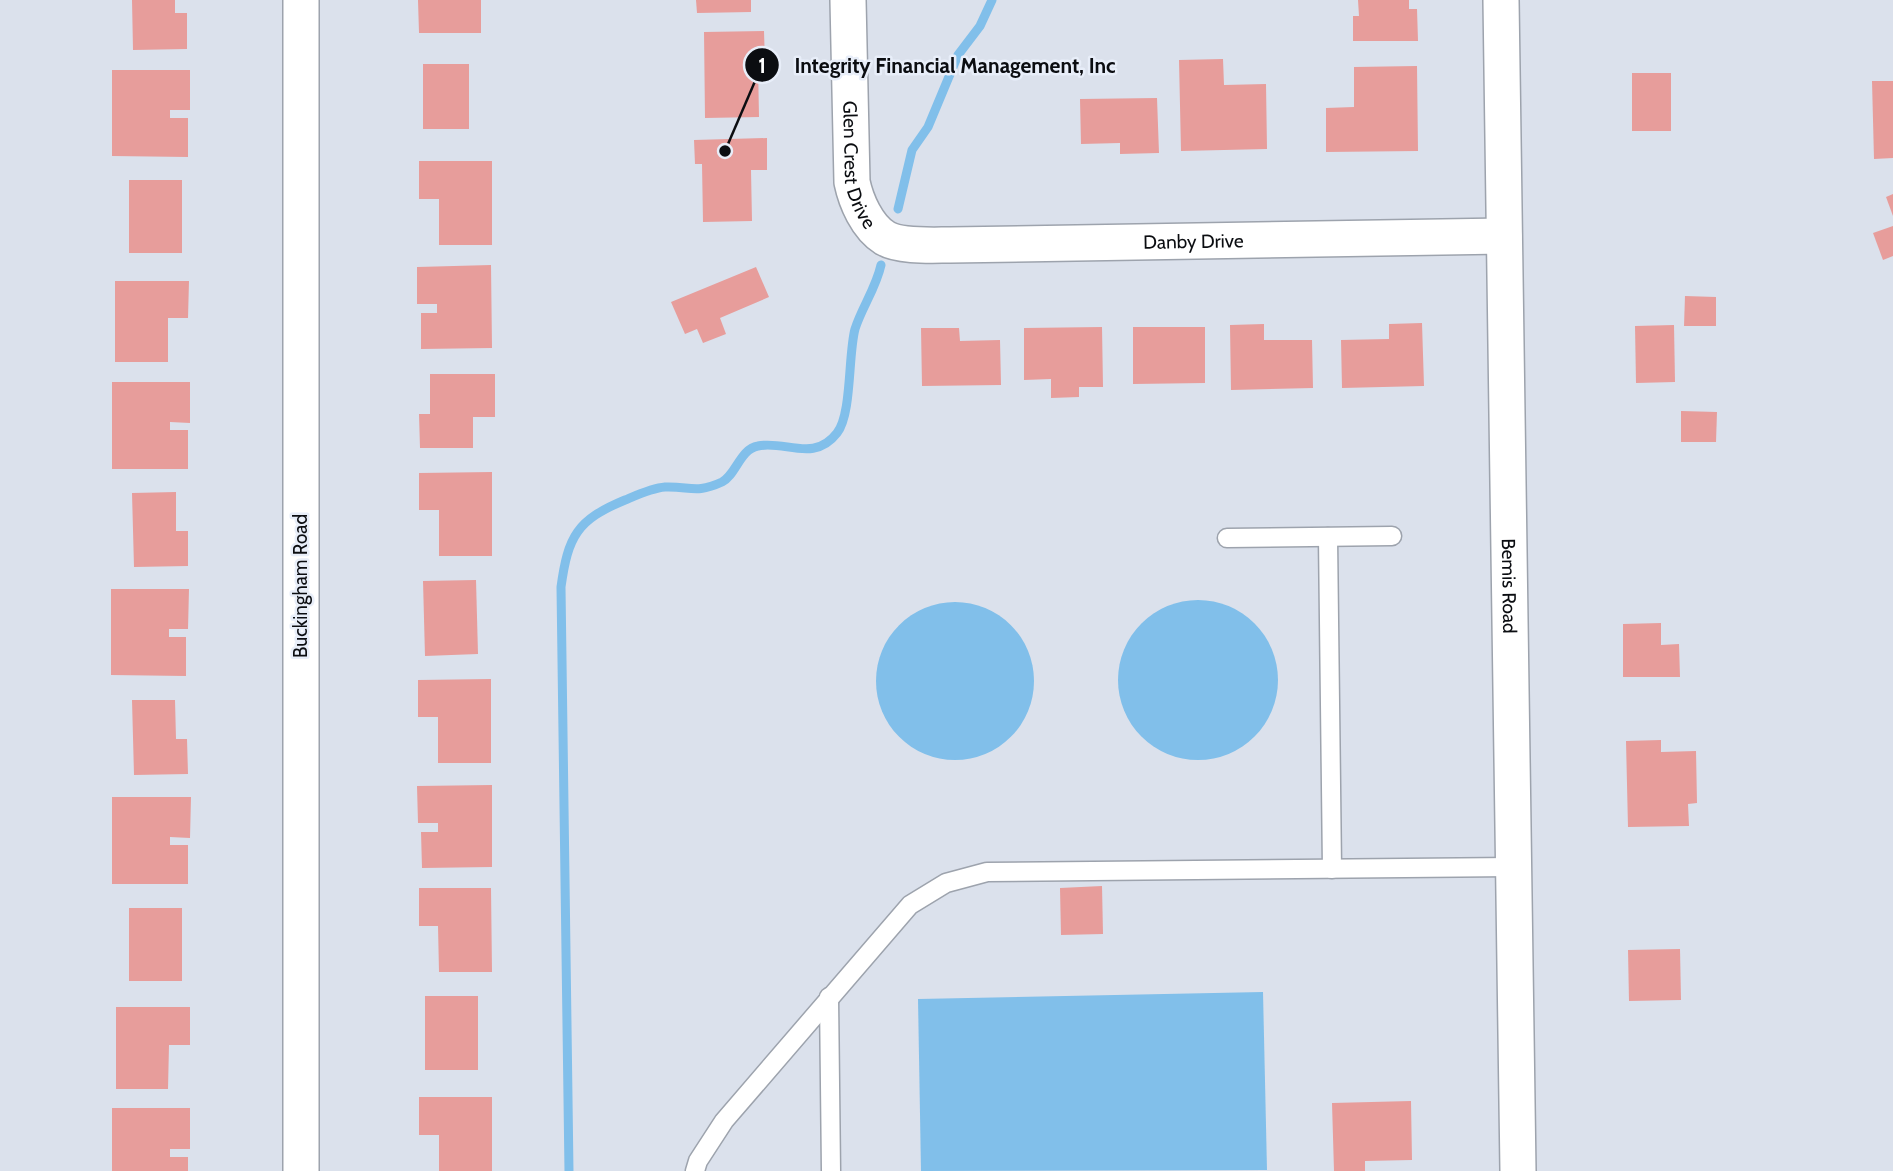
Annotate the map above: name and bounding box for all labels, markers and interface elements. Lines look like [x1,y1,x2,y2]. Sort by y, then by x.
callout: Integrity Financial Management, Inc [745,44,1129,86]
text: 1 [758,53,766,78]
text: Integrity Financial Management, Inc [794,53,1116,78]
street label: Glen Crest Drive [839,101,881,233]
street label: Danby Drive [1143,229,1244,253]
street label: Buckingham Road [289,514,312,658]
street label: Bemis Road [1497,538,1522,634]

